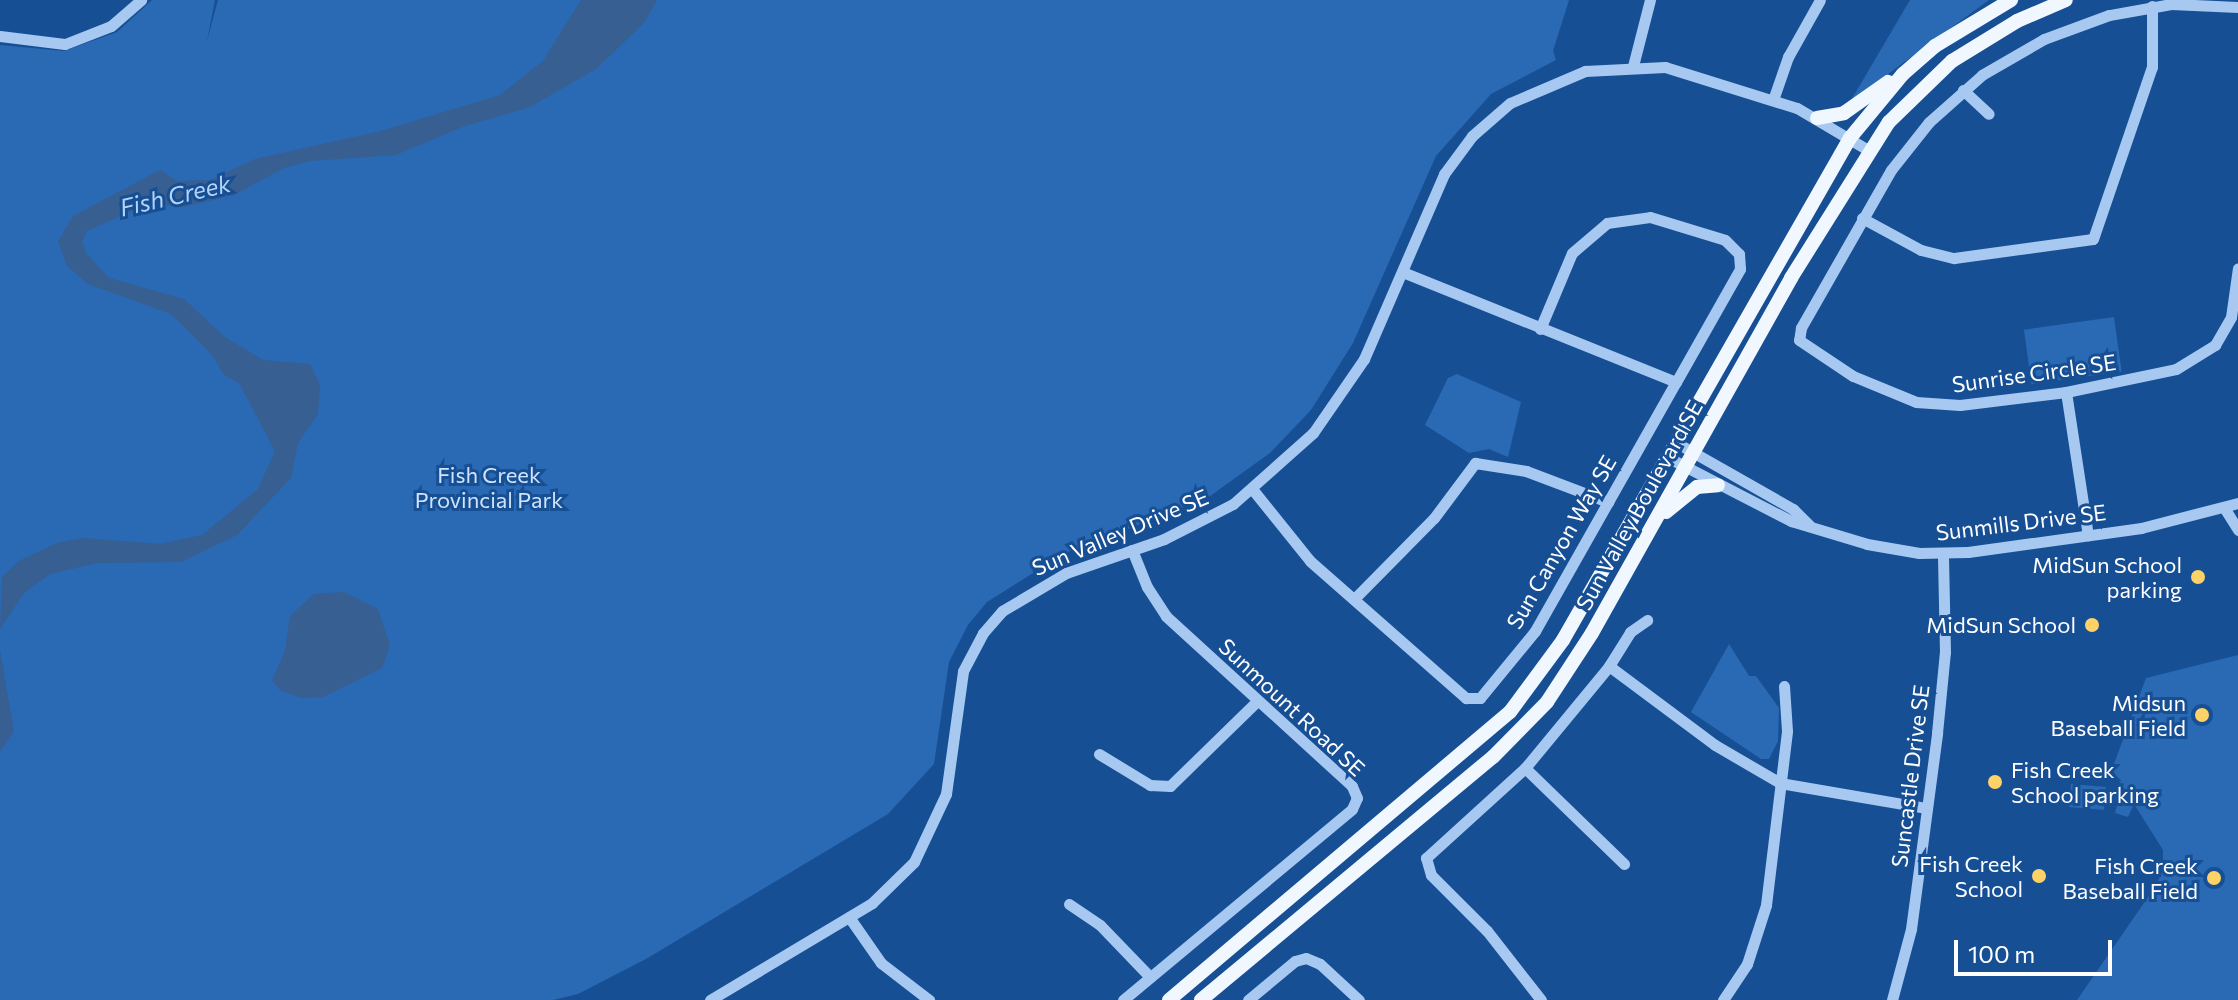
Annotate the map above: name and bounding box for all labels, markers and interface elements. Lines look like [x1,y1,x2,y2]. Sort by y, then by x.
water label: Fish Creek [117,168,233,222]
street label: Sunrise Circle SE [1950,348,2118,398]
street label: Sun Valley Boulevard SE [1570,395,1708,615]
street label: Sun Canyon Way SE [1501,451,1621,633]
park label: Fish Creek Provincial Park [415,461,563,512]
street label: Sun Valley Drive SE [1028,483,1212,581]
street label: Sunmills Drive SE [1934,498,2108,546]
place label: MidSun School parking [2032,551,2182,602]
marker: MidSun School parking [2189,568,2207,586]
place label: MidSun School [1926,612,2076,638]
marker: MidSun School [2083,616,2101,634]
street label: Sunmount Road SE [1214,633,1370,781]
street label: Suncastle Drive SE [1886,683,1934,869]
place label: Midsun Baseball Field [2051,689,2186,740]
marker: Midsun Baseball Field [2193,706,2211,724]
place label: Fish Creek School parking [2011,756,2159,808]
marker: Fish Creek School parking [1986,773,2004,791]
place label: Fish Creek School [1919,850,2023,902]
place label: Fish Creek Baseball Field [2063,852,2198,904]
marker: Fish Creek School [2030,867,2048,885]
marker: Fish Creek Baseball Field [2205,869,2223,887]
scale bar [1958,924,2116,974]
text: 100 m [1968,939,2035,968]

